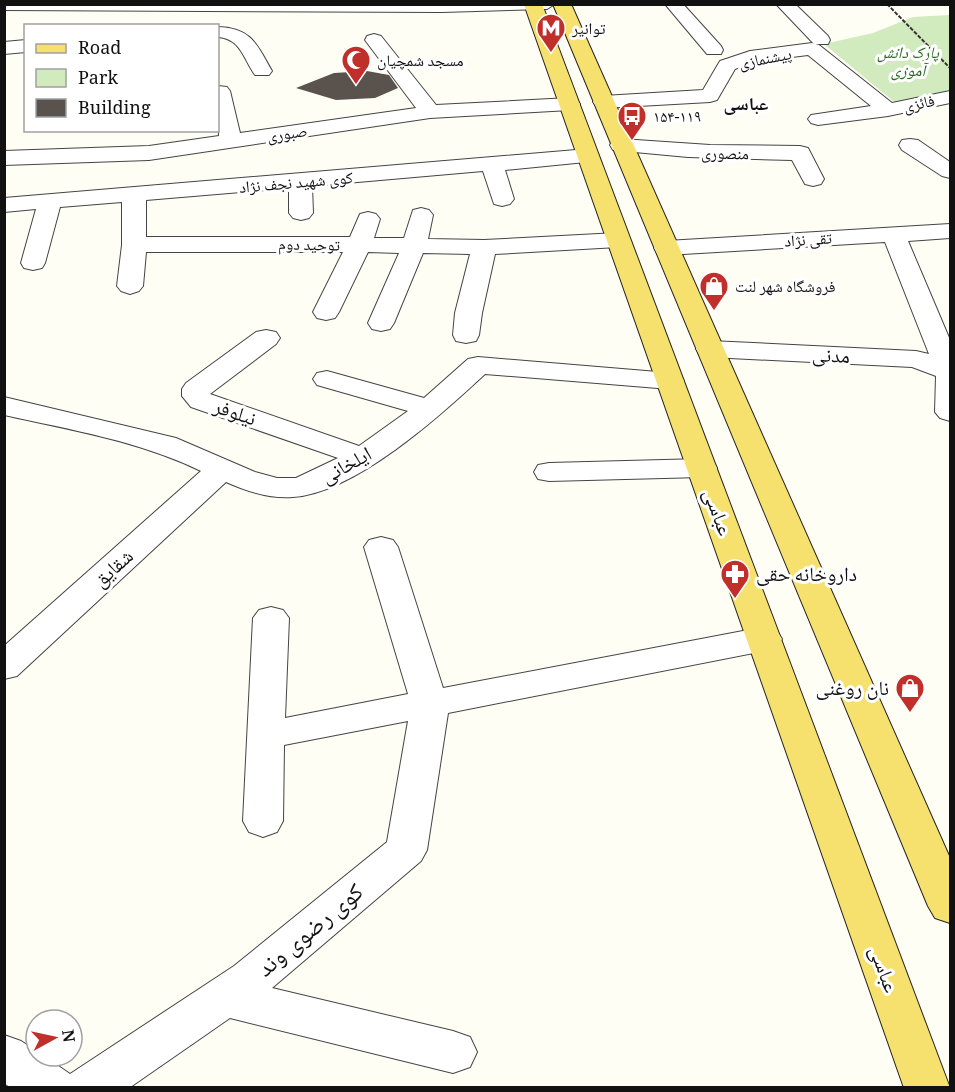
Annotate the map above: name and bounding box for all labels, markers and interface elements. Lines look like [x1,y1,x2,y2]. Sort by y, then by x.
metro station icon: توانیر [535,12,567,54]
place label: توانیر [571,17,606,44]
legend [24,24,219,132]
text: Road [78,35,121,65]
park label: پارک دانش آموزی [877,41,939,86]
street label: پیشنمازی [737,42,794,79]
mosque icon: مسجد شمچیان [340,44,372,86]
place label: مسجد شمچیان [377,49,464,76]
text: Park [78,65,118,95]
street label: فائزی [901,89,938,122]
district label: عباسی [724,91,768,121]
text: Building [78,95,151,125]
bus stop icon: ۱۵۴-۱۱۹ [616,100,648,142]
place label: ۱۵۴-۱۱۹ [653,105,701,132]
street label: صبوری [265,119,309,152]
street label: منصوری [701,142,749,169]
street label: کوی شهید نجف نژاد [238,166,355,203]
street label: تقی نژاد [784,226,833,257]
street label: توحید دوم [278,232,340,261]
shop icon: فروشگاه شهر لنت [698,270,730,312]
place label: فروشگاه شهر لنت [735,275,835,302]
street label: مدنی [811,340,851,376]
street label: نیلوفر [207,391,260,438]
street label: ایلخانی [316,440,379,496]
street label: عباسى [691,485,739,541]
street label: شقایق [87,542,143,598]
pharmacy icon: داروخانه حقی [719,558,751,600]
place label: داروخانه حقی [756,560,857,594]
shop icon: نان روغنی [894,672,926,714]
place label: نان روغنی [816,674,889,708]
street label: کوی رضوی وند [249,874,375,989]
street label: عباسى [857,942,905,998]
north arrow [24,1008,84,1068]
text: N [52,1028,81,1045]

